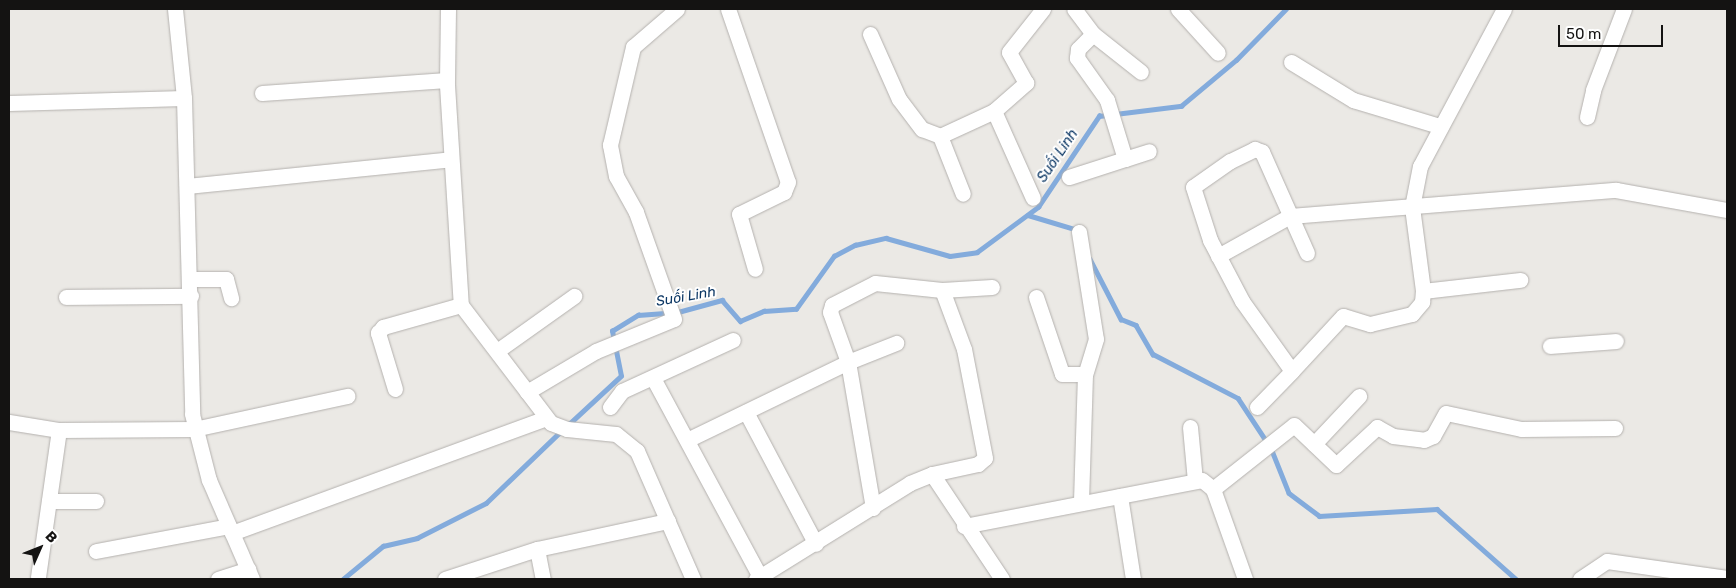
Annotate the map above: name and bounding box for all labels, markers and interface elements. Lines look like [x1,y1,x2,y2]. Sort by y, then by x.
scale bar [1561,15,1666,47]
text: 50 m [1566,25,1601,43]
water label: Suối Linh [1034,126,1082,186]
water label: Suối Linh [655,283,717,311]
north arrow [15,523,65,573]
text: B [42,528,61,547]

